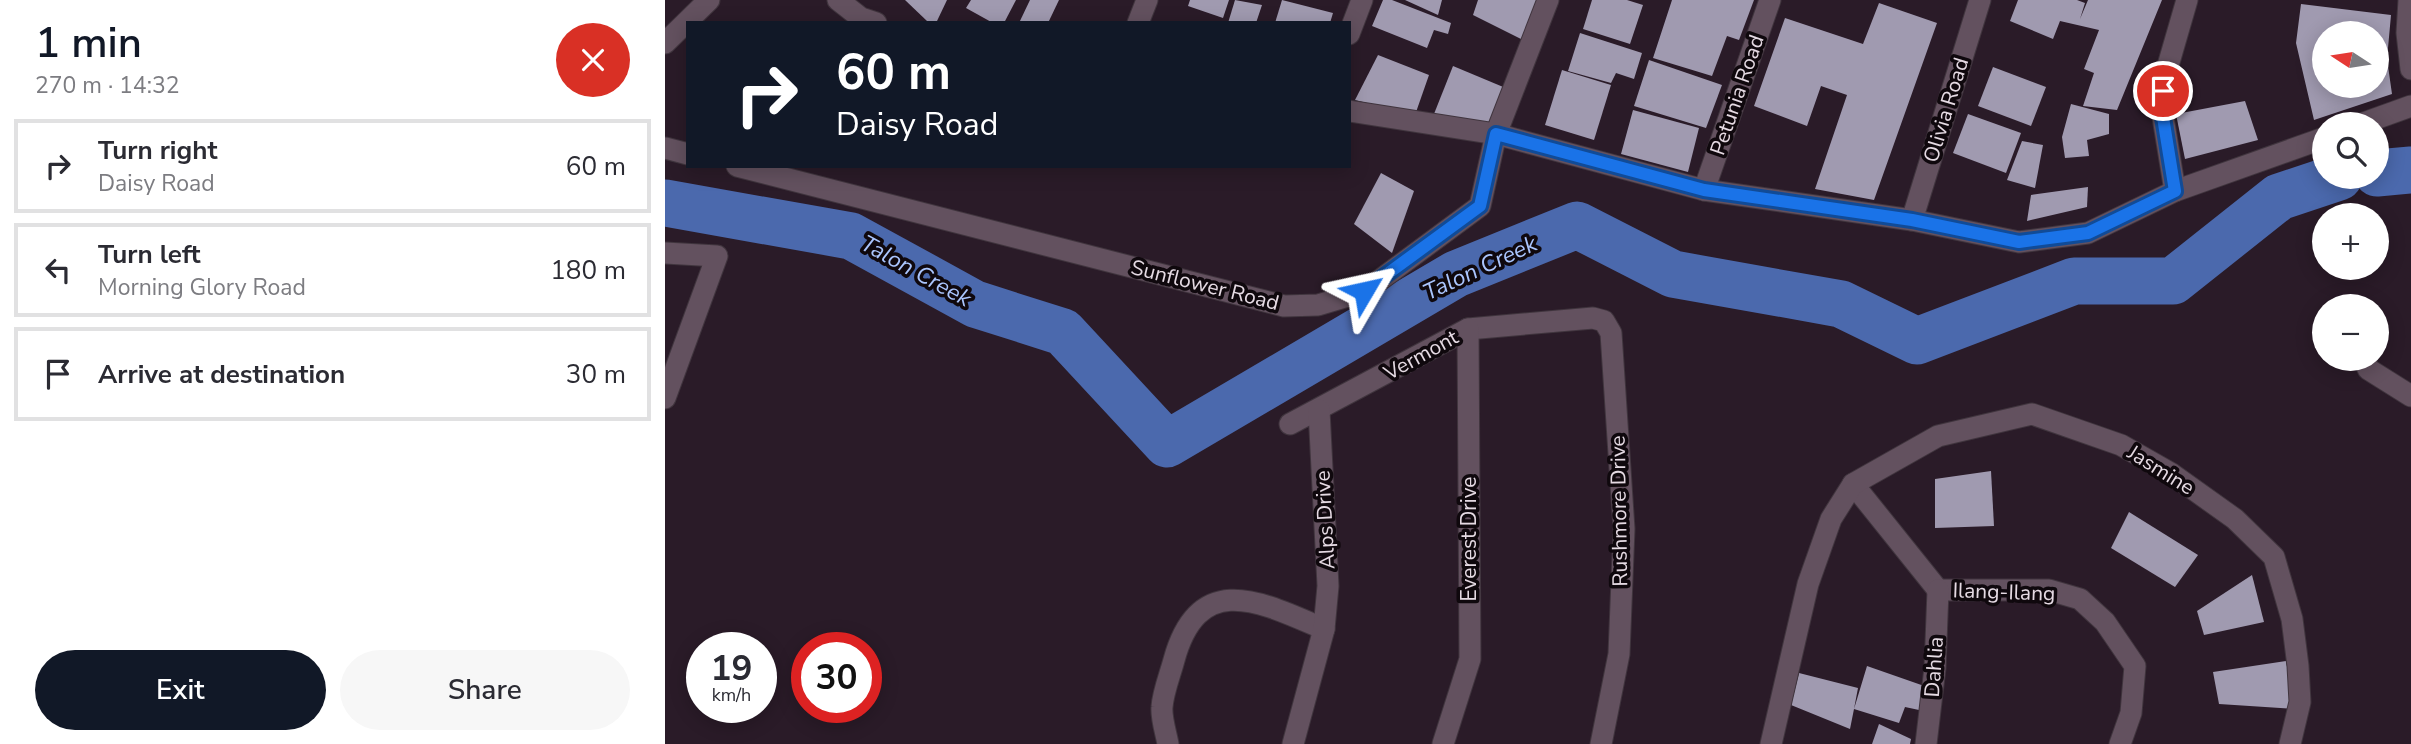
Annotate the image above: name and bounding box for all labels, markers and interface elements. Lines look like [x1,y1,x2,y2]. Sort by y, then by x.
text: 1 min [35,15,142,72]
north arrow [2312,21,2389,98]
map controls [2312,21,2389,371]
button: close [556,23,630,97]
street label: Petunia Road [1703,31,1771,159]
text: 60 m [836,39,951,106]
icon: right [721,49,812,140]
street label: Olivia Road [1917,54,1975,166]
pin [2133,61,2193,121]
text: 270 m · 14:32 [35,70,180,101]
icon: arrive [2144,72,2182,110]
text: Daisy Road [836,103,998,146]
button: search [2312,112,2389,189]
text: Turn right [98,133,217,168]
icon: right [39,147,77,185]
text: 60 m [566,149,626,184]
text: Daisy Road [98,168,215,199]
button: + [2312,203,2389,280]
water label: Talon Creek [855,228,977,314]
water label: Talon Creek [1418,228,1542,308]
text: Turn left [98,237,201,272]
icon: left [39,251,77,289]
text: 180 m [550,253,626,288]
street label: Sunflower Road [1128,253,1282,317]
position arrow [1327,254,1401,328]
text: Morning Glory Road [98,272,306,303]
button: − [2312,294,2389,371]
street label: Vermont [1378,323,1464,387]
icon: arrive [39,355,77,393]
text: Arrive at destination [98,357,345,392]
text: 30 m [566,357,626,392]
street label: Rushmore Drive [1604,435,1634,587]
street label: Jasmine [2121,438,2200,501]
street label: Alps Drive [1308,470,1342,570]
street label: Everest Drive [1455,477,1483,602]
street label: Ilang-Ilang [1952,576,2056,608]
speed limit sign: 30 [791,632,882,723]
street label: Dahlia [1918,636,1950,698]
text: 19 [710,645,753,692]
button: Exit [35,650,326,730]
button: Share [340,650,630,730]
text: km/h [712,683,751,707]

